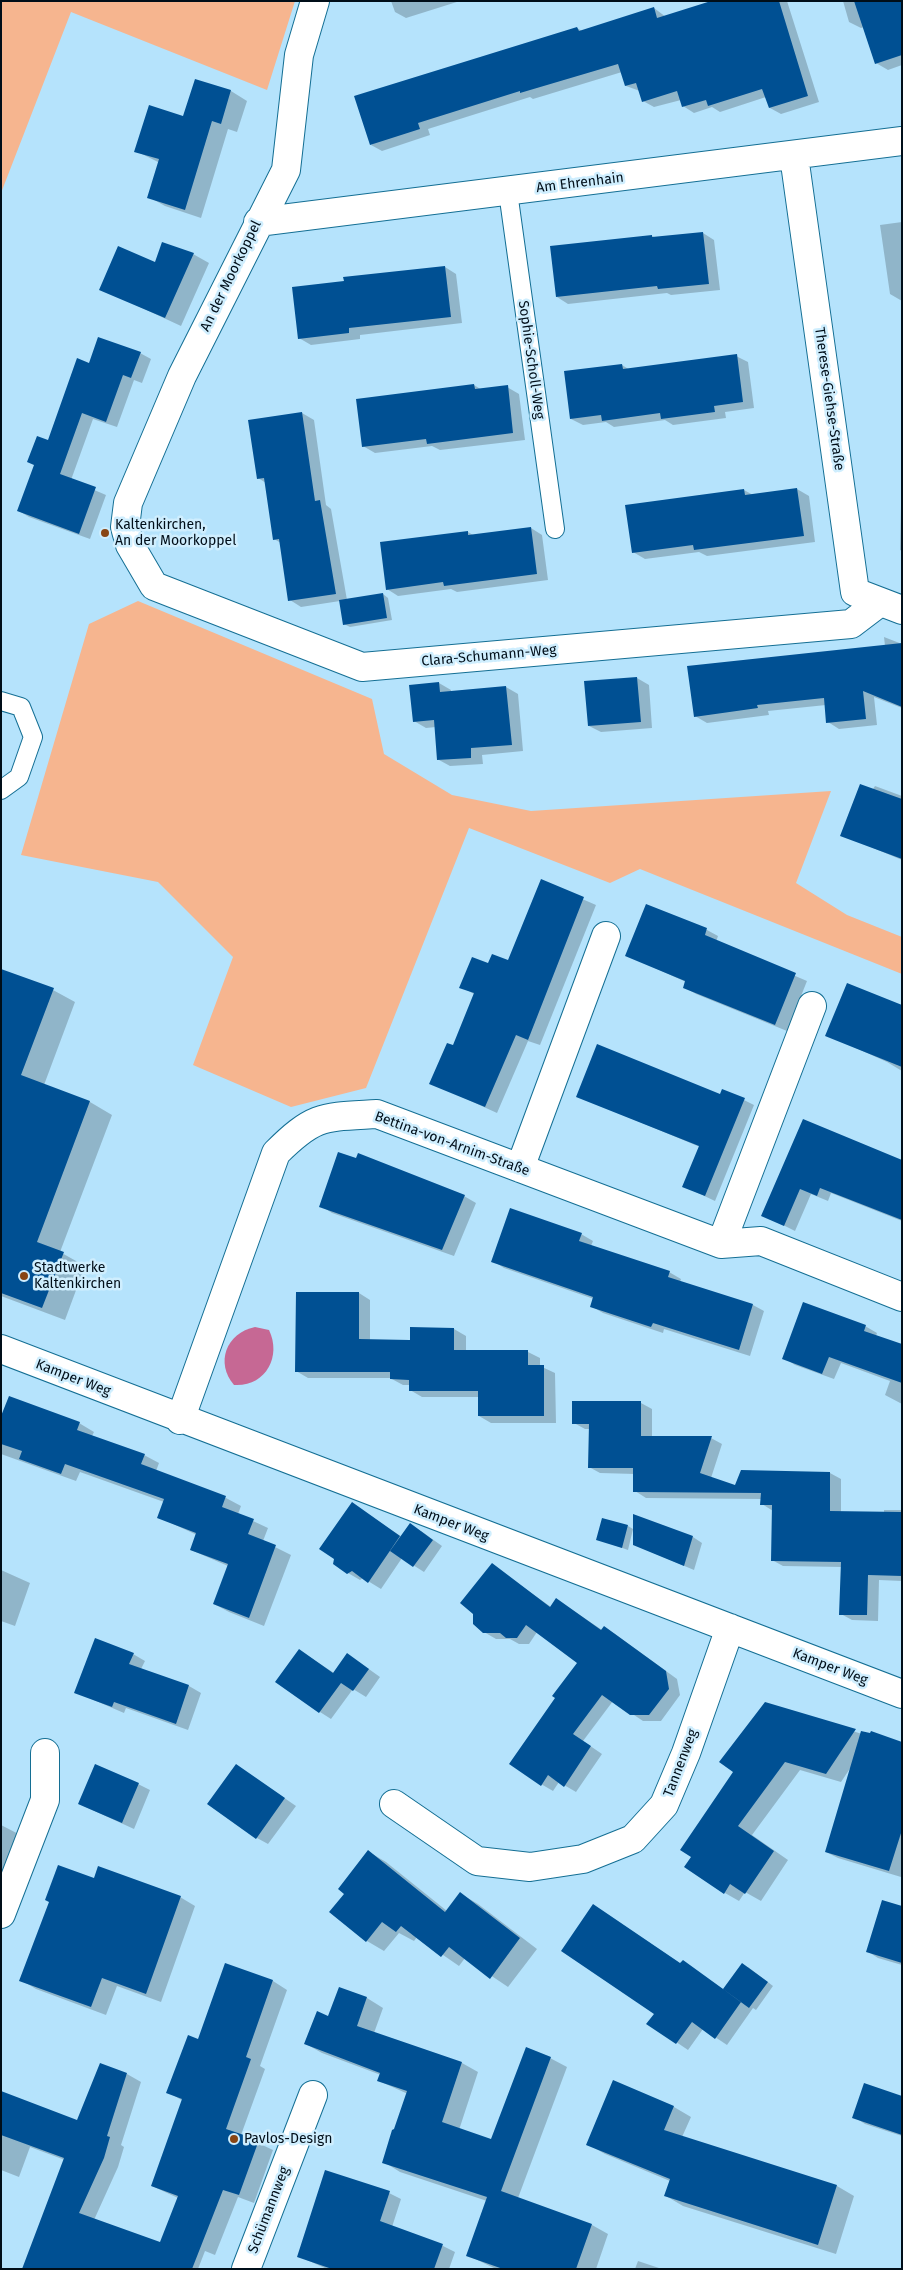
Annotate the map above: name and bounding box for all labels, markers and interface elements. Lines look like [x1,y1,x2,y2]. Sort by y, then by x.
street label: Am Ehrenhain [535,169,625,197]
street label: An der Moorkoppel [197,218,265,334]
street label: Sophie-Scholl-Weg [514,300,548,420]
street label: Therese-Giehse-Straße [811,326,847,472]
place label: Kaltenkirchen, An der Moorkoppel [115,517,236,550]
marker: Kaltenkirchen, An der Moorkoppel [99,527,111,539]
street label: Clara-Schumann-Weg [421,642,557,670]
street label: Bettina-von-Arnim-Straße [372,1108,532,1180]
place label: Stadtwerke Kaltenkirchen [34,1260,121,1292]
marker: Stadtwerke Kaltenkirchen [18,1270,30,1282]
street label: Kamper Weg [33,1356,113,1400]
street label: Kamper Weg [411,1501,491,1545]
street label: Kamper Weg [790,1645,870,1689]
street label: Tannenweg [660,1727,702,1799]
place label: Pavlos-Design [244,2131,333,2147]
marker: Pavlos-Design [228,2133,240,2145]
street label: Schümannweg [245,2164,293,2256]

